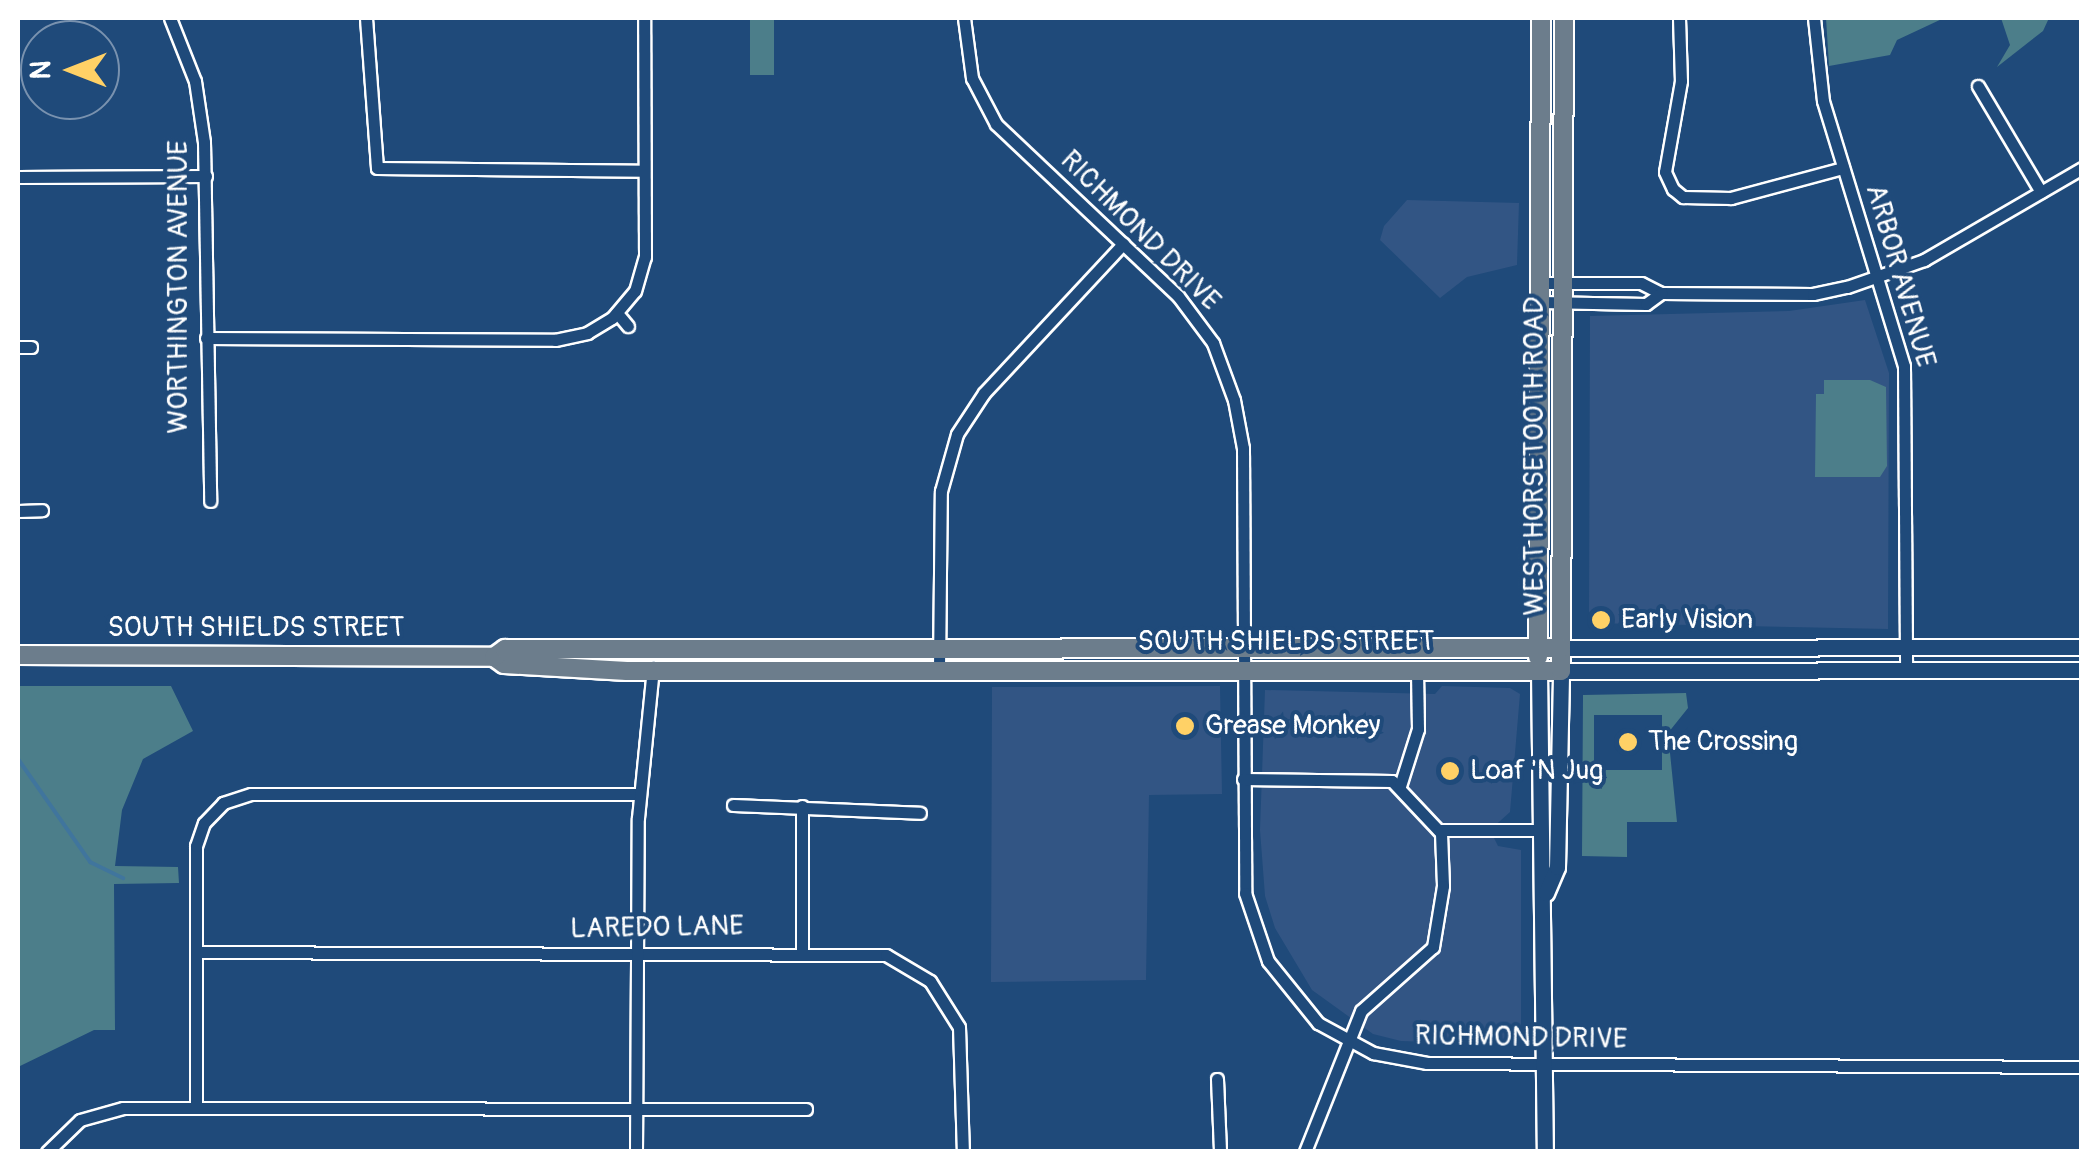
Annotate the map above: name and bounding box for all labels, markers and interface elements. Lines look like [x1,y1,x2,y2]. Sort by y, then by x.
north arrow [20,20,120,120]
text: N [24,61,59,79]
street label: WORTHINGTON AVENUE [162,140,196,434]
street label: RICHMOND DRIVE [1053,144,1227,318]
street label: ARBOR AVENUE [1858,181,1942,371]
street label: WEST HORSETOOTH ROAD [1518,296,1552,616]
place label: Early Vision [1621,603,1753,637]
marker: Early Vision [1590,609,1612,631]
street label: SOUTH SHIELDS STREET [108,611,404,645]
street label: SOUTH SHIELDS STREET [1138,625,1434,659]
place label: Grease Monkey [1205,709,1380,743]
marker: Grease Monkey [1174,715,1196,737]
place label: The Crossing [1648,725,1798,759]
marker: The Crossing [1617,731,1639,753]
place label: Loaf 'N Jug [1470,754,1603,788]
marker: Loaf 'N Jug [1439,760,1461,782]
street label: LAREDO LANE [570,910,744,946]
street label: RICHMOND DRIVE [1414,1019,1628,1057]

